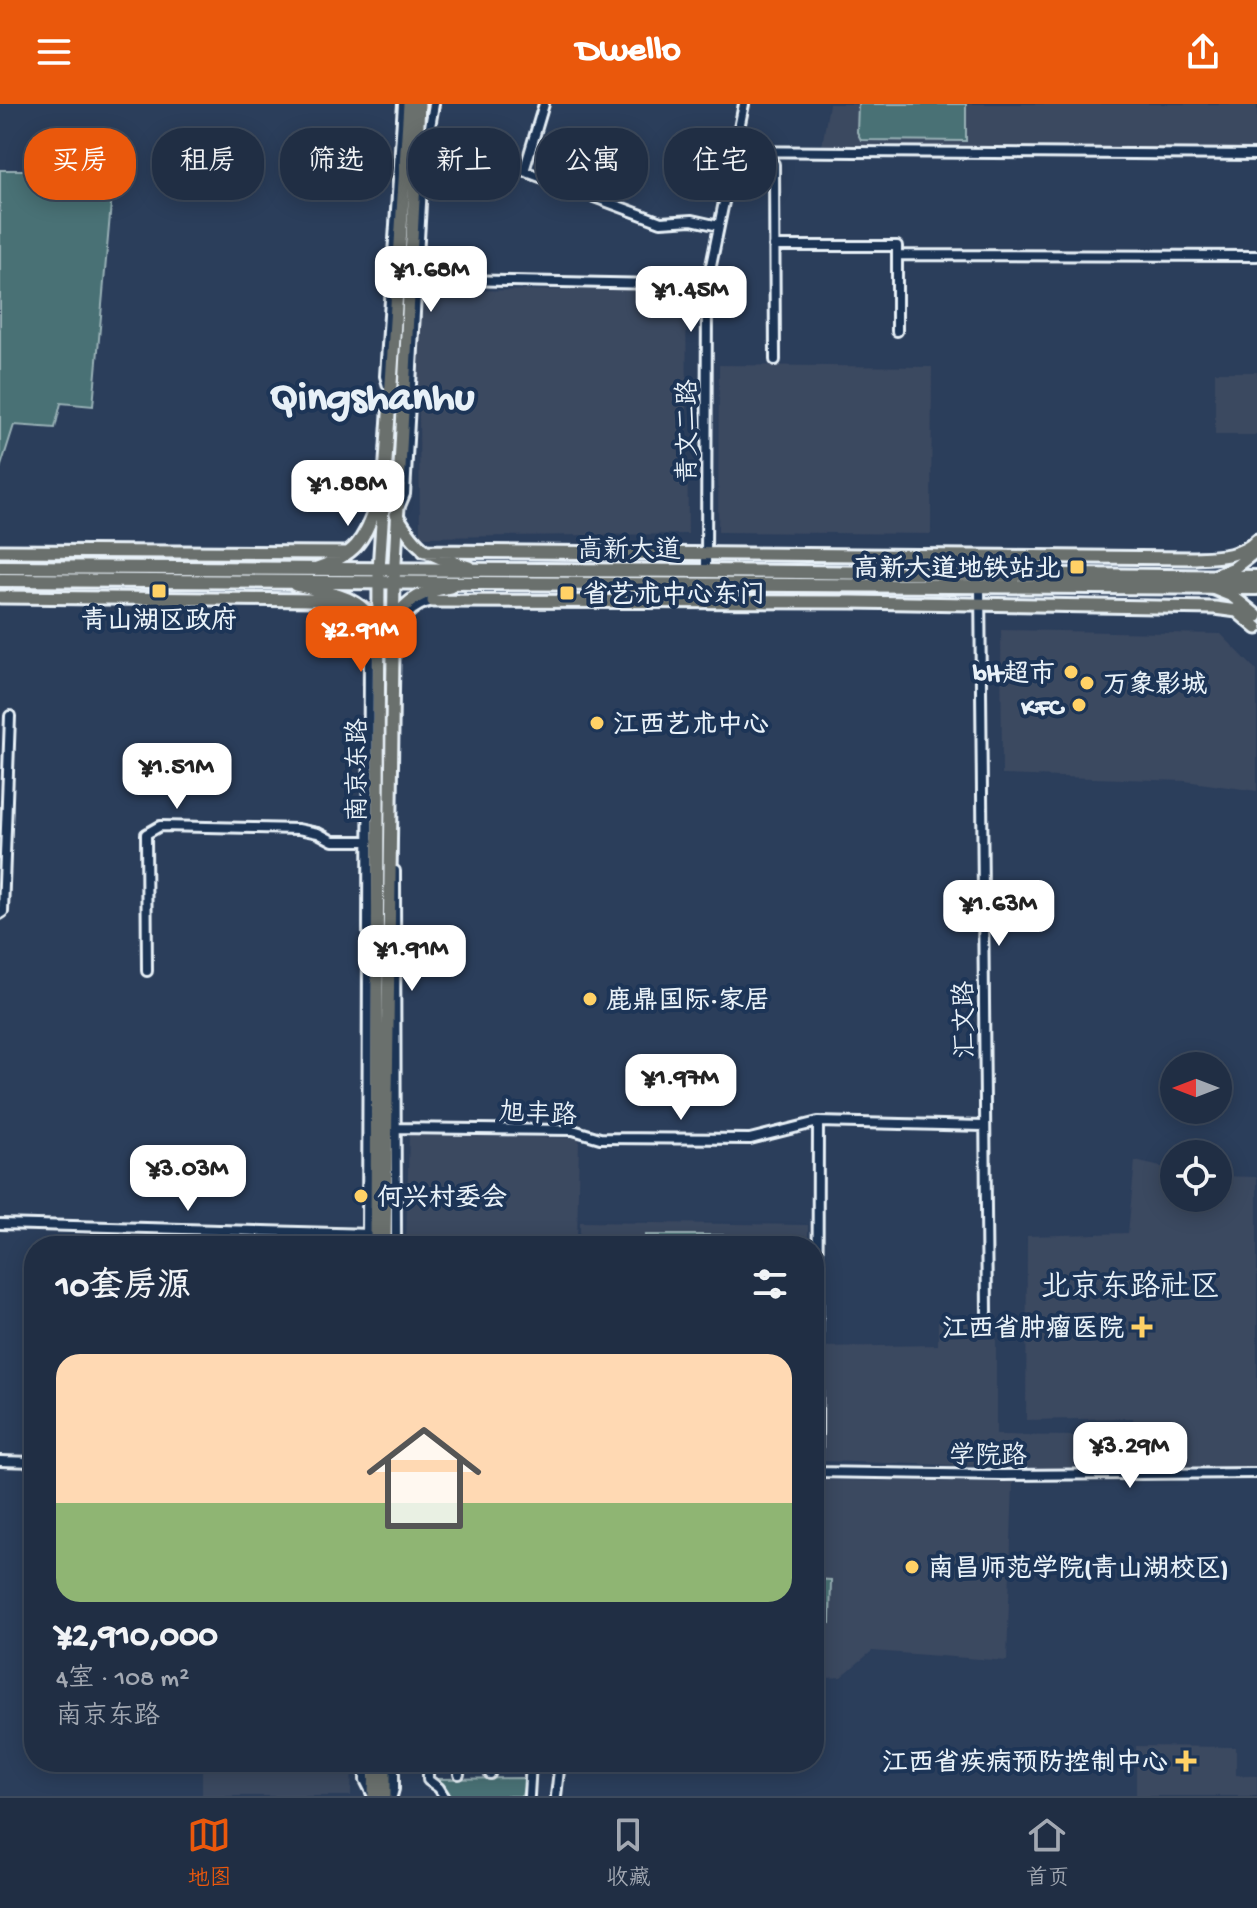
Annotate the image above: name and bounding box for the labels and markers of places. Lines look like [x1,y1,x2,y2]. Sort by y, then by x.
pin: ¥1.68M [366,246,496,314]
pin: ¥1.45M [626,266,756,334]
pin: ¥1.88M [283,460,413,528]
place label: 高新大道地铁站北 [853,554,1061,587]
marker: 高新大道地铁站北 [1068,558,1086,576]
place label: 省艺术中心东门 [583,580,765,613]
marker: 青山湖区政府 [150,582,168,600]
marker: 省艺术中心东门 [558,584,576,602]
place label: 青山湖区政府 [81,606,237,639]
pin: ¥2.91M [296,606,426,674]
place label: blt超市 [972,659,1055,692]
marker: blt超市 [1062,663,1080,681]
place label: 万象影城 [1103,670,1207,703]
marker: 万象影城 [1078,674,1096,692]
place label: KFC [1020,694,1066,725]
marker: KFC [1070,696,1088,714]
place label: 江西艺术中心 [613,710,769,743]
marker: 江西艺术中心 [588,714,606,732]
pin: ¥1.51M [112,743,242,811]
pin: ¥1.63M [934,880,1064,948]
pin: ¥1.91M [347,925,477,993]
place label: 鹿鼎国际·家居 [606,986,770,1019]
marker: 鹿鼎国际·家居 [581,990,599,1008]
pin: ¥1.97M [616,1054,746,1122]
pin: ¥3.03M [123,1145,253,1213]
place label: 何兴村委会 [377,1183,507,1216]
marker: 何兴村委会 [352,1187,370,1205]
place label: 江西省肿瘤医院 [942,1314,1124,1347]
marker: 江西省肿瘤医院 [1131,1316,1153,1338]
pin: ¥3.29M [1065,1422,1195,1490]
place label: 南昌师范学院(青山湖校区) [928,1554,1229,1587]
marker: 南昌师范学院(青山湖校区) [903,1558,921,1576]
place label: 江西省疾病预防控制中心 [882,1747,1168,1781]
marker: 江西省疾病预防控制中心 [1175,1750,1197,1772]

